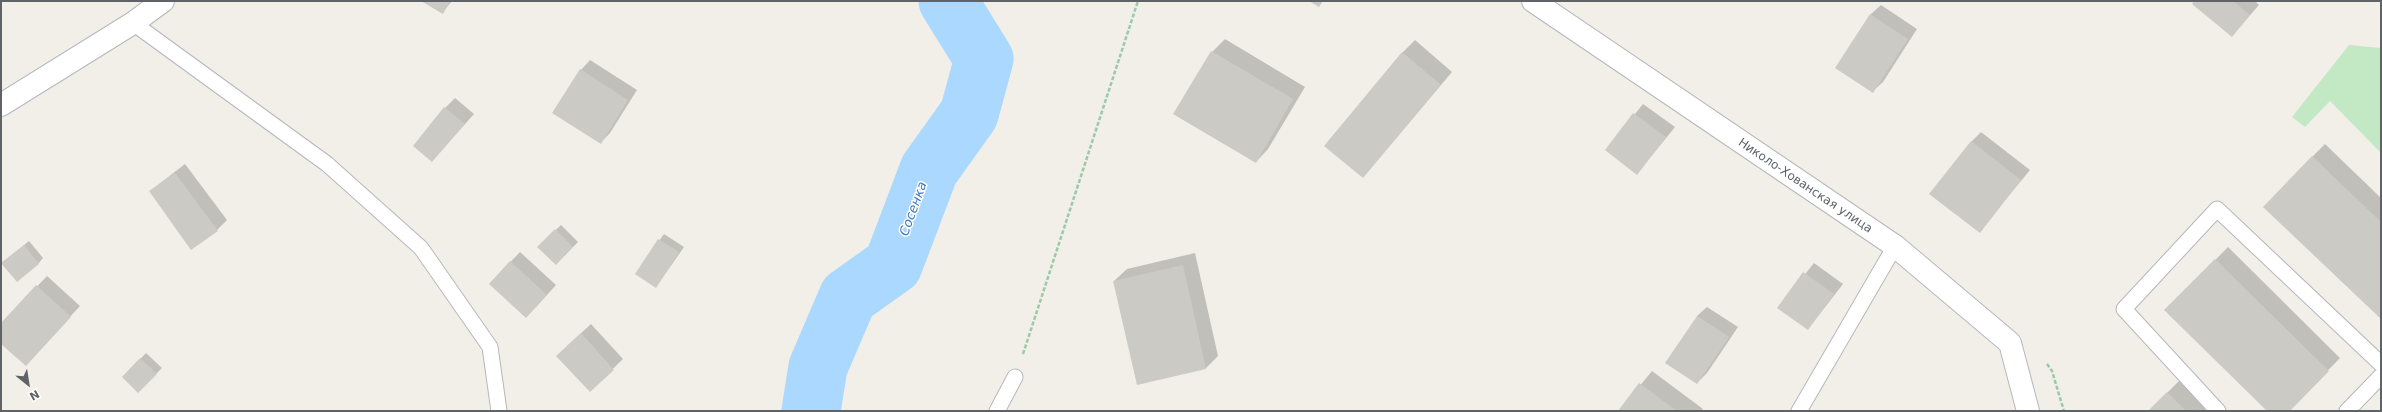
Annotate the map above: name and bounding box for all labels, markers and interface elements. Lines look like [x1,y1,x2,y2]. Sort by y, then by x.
street label: Николо-Хованская улица [1735,136,1875,236]
water label: Сосенка [897,180,931,238]
north arrow [8,364,48,404]
text: N [27,387,41,403]

